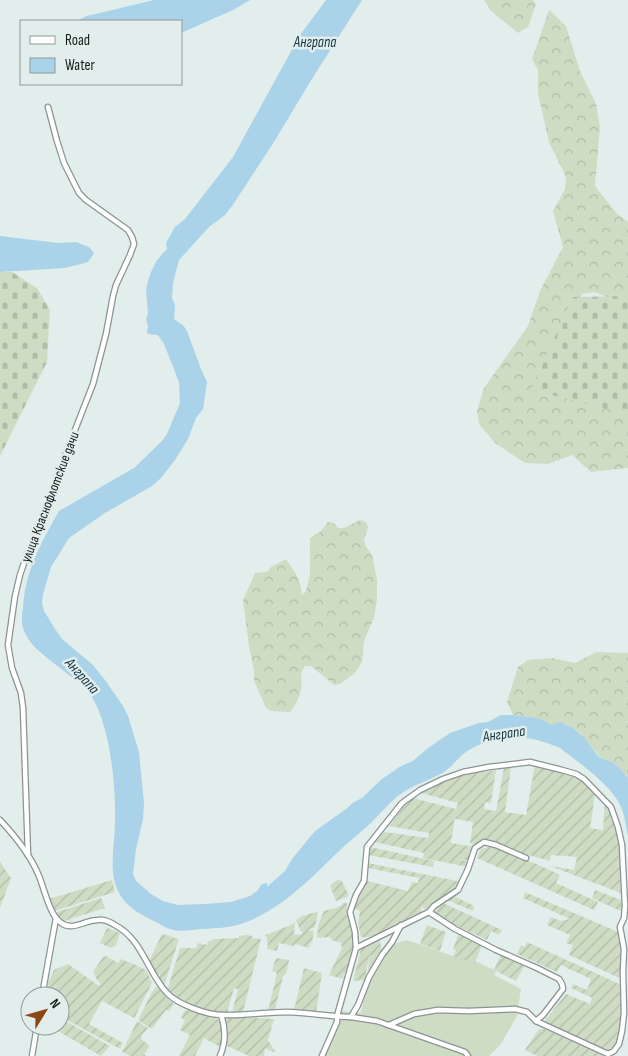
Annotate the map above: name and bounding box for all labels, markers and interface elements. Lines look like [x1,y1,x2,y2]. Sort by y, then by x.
legend [20,20,182,85]
text: Road [65,31,90,50]
water label: Анграпа [293,33,336,52]
text: Water [65,56,96,75]
street label: улица Краснофлотские дачи [17,429,83,565]
water label: Анграпа [60,653,103,698]
water label: Анграпа [481,722,526,747]
north arrow [20,986,70,1036]
text: N [46,995,64,1012]

